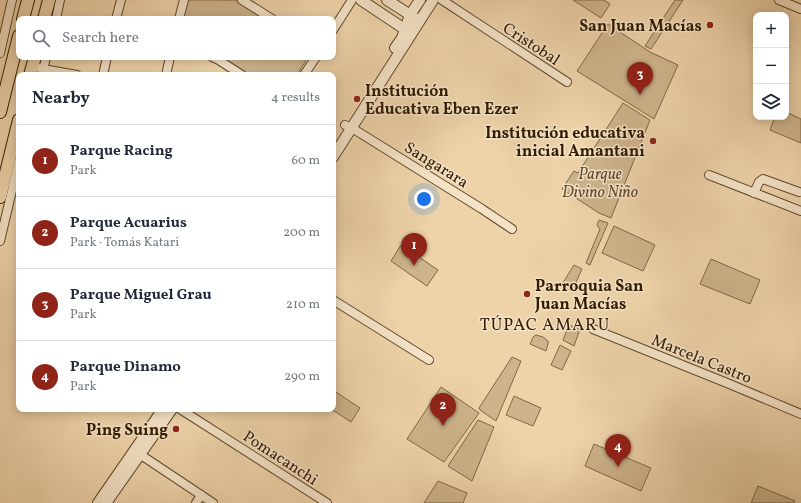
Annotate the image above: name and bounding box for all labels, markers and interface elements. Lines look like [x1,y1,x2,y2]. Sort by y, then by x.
map controls [753,12,789,120]
button: + [753,12,789,48]
search box [16,16,336,60]
place label: San Juan Macías [579,16,702,38]
street label: Cristobal [498,18,564,71]
marker: San Juan Macías [705,20,715,30]
icon: search [30,27,52,49]
text: Search here [62,28,139,49]
button: − [753,48,789,84]
pin: 3 [627,62,653,95]
place label: Institución Educativa Eben Ezer [365,81,519,121]
button: layers [753,84,789,120]
text: Nearby [32,87,90,110]
text: 4 results [271,89,320,107]
marker: Institución Educativa Eben Ezer [352,94,362,104]
place label: Institución educativa inicial Amantani [485,123,645,163]
marker: Institución educativa inicial Amantani [648,136,658,146]
street label: Sangarara [400,137,472,194]
text: Parque Racing [70,141,173,162]
text: 1 [42,152,48,170]
text: 60 m [292,152,320,170]
text: Park [70,162,97,180]
park label: Parque Divino Niño [562,164,639,204]
your location [414,189,434,209]
text: Parque Acuarius [70,213,187,234]
text: 2 [42,224,48,242]
text: 200 m [283,224,320,242]
pin: 1 [401,233,427,266]
text: Park · Tomás Katari [70,234,179,252]
place label: Parroquia San Juan Macías [534,276,644,316]
text: Parque Miguel Grau [70,285,212,306]
marker: Parroquia San Juan Macías [522,289,532,299]
text: 3 [42,296,48,314]
text: 210 m [286,296,320,314]
text: Park [70,306,97,324]
district label: TÚPAC AMARU [480,314,610,337]
street label: Marcela Castro [648,330,755,390]
text: Parque Dinamo [70,357,181,378]
text: 4 [41,368,49,386]
text: 290 m [284,368,320,386]
text: Park [70,378,97,396]
pin: 2 [430,393,456,426]
place label: Ping Suing [86,420,168,442]
marker: Ping Suing [171,424,181,434]
street label: Pomacanchi [238,426,322,491]
pin: 4 [605,434,631,467]

